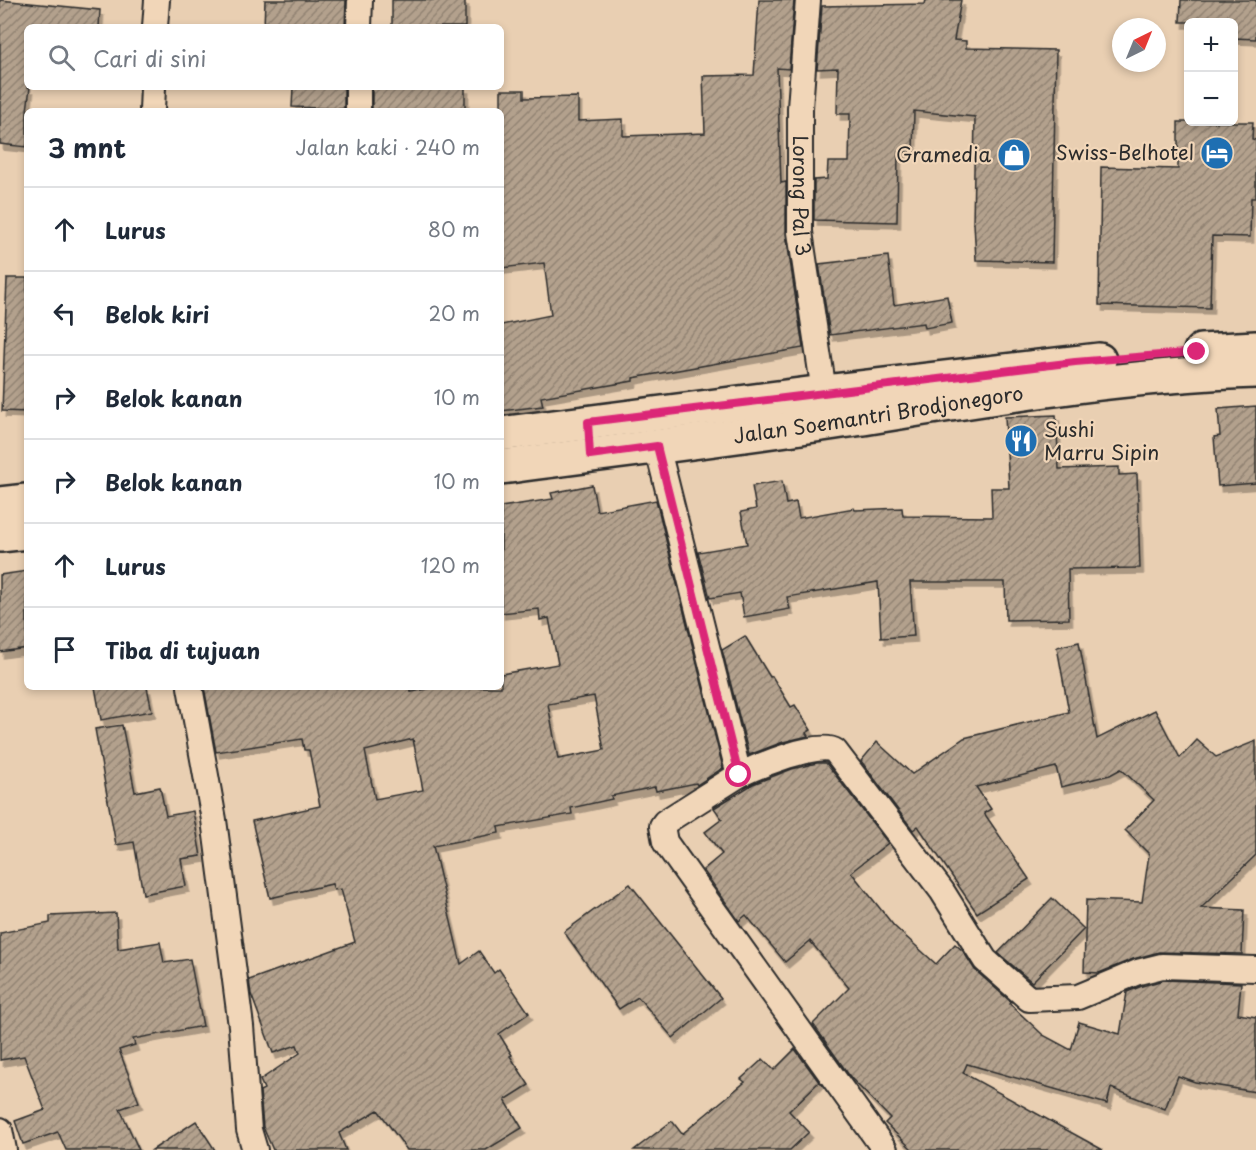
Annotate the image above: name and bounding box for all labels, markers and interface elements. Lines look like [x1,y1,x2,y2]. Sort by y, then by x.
north arrow [1112,18,1166,72]
map controls [1184,18,1238,126]
button: + [1184,18,1238,72]
search box [24,24,504,90]
icon: search [45,41,78,74]
text: Cari di sini [93,41,206,74]
button: − [1184,72,1238,126]
text: 3 mnt [48,128,126,167]
text: Jalan kaki · 240 m [295,132,480,162]
street label: Lorong Pal 3 [786,135,819,258]
hotel icon: Swiss-Belhotel [1199,135,1235,171]
shop icon: Gramedia [996,137,1032,173]
place label: Swiss-Belhotel [1056,137,1194,167]
place label: Gramedia [896,139,991,169]
icon: ahead [48,213,81,246]
text: Lurus [105,213,166,246]
text: 80 m [428,214,480,244]
icon: left [48,297,81,330]
text: Belok kiri [105,297,209,330]
text: 20 m [428,298,480,328]
route end [1183,338,1209,364]
street label: Jalan Soemantri Brodjonegoro [731,377,1025,450]
icon: right [48,381,81,414]
text: Belok kanan [105,381,242,414]
text: 10 m [433,382,480,412]
place label: Sushi Marru Sipin [1044,414,1159,467]
restaurant icon: Sushi Marru Sipin [1003,423,1039,459]
icon: right [48,465,81,498]
text: Belok kanan [105,465,242,498]
text: 10 m [433,466,480,496]
icon: ahead [48,549,81,582]
text: Lurus [105,549,166,582]
text: 120 m [421,550,480,580]
icon: arrive [48,633,81,666]
text: Tiba di tujuan [105,633,260,666]
route start [725,761,751,787]

